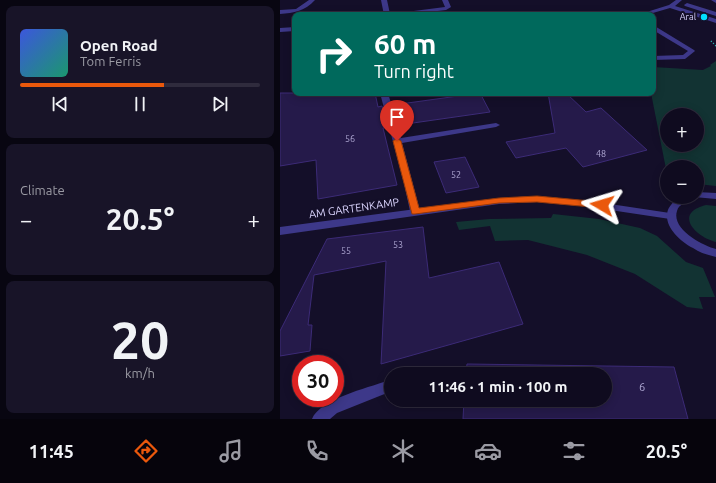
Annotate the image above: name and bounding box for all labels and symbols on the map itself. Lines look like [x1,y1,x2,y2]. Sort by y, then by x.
place label: Aral [680,12,697,22]
marker: Aral [699,12,709,22]
pin [380,100,414,141]
house number: 56 [345,134,355,144]
house number: 48 [596,149,606,159]
house number: 52 [451,170,461,180]
position arrow [581,184,623,226]
street label: AM GARTENKAMP [308,196,400,220]
house number: 53 [393,240,403,250]
house number: 55 [341,246,351,256]
speed limit sign: 30 [292,355,344,407]
house number: 6 [639,381,645,393]

